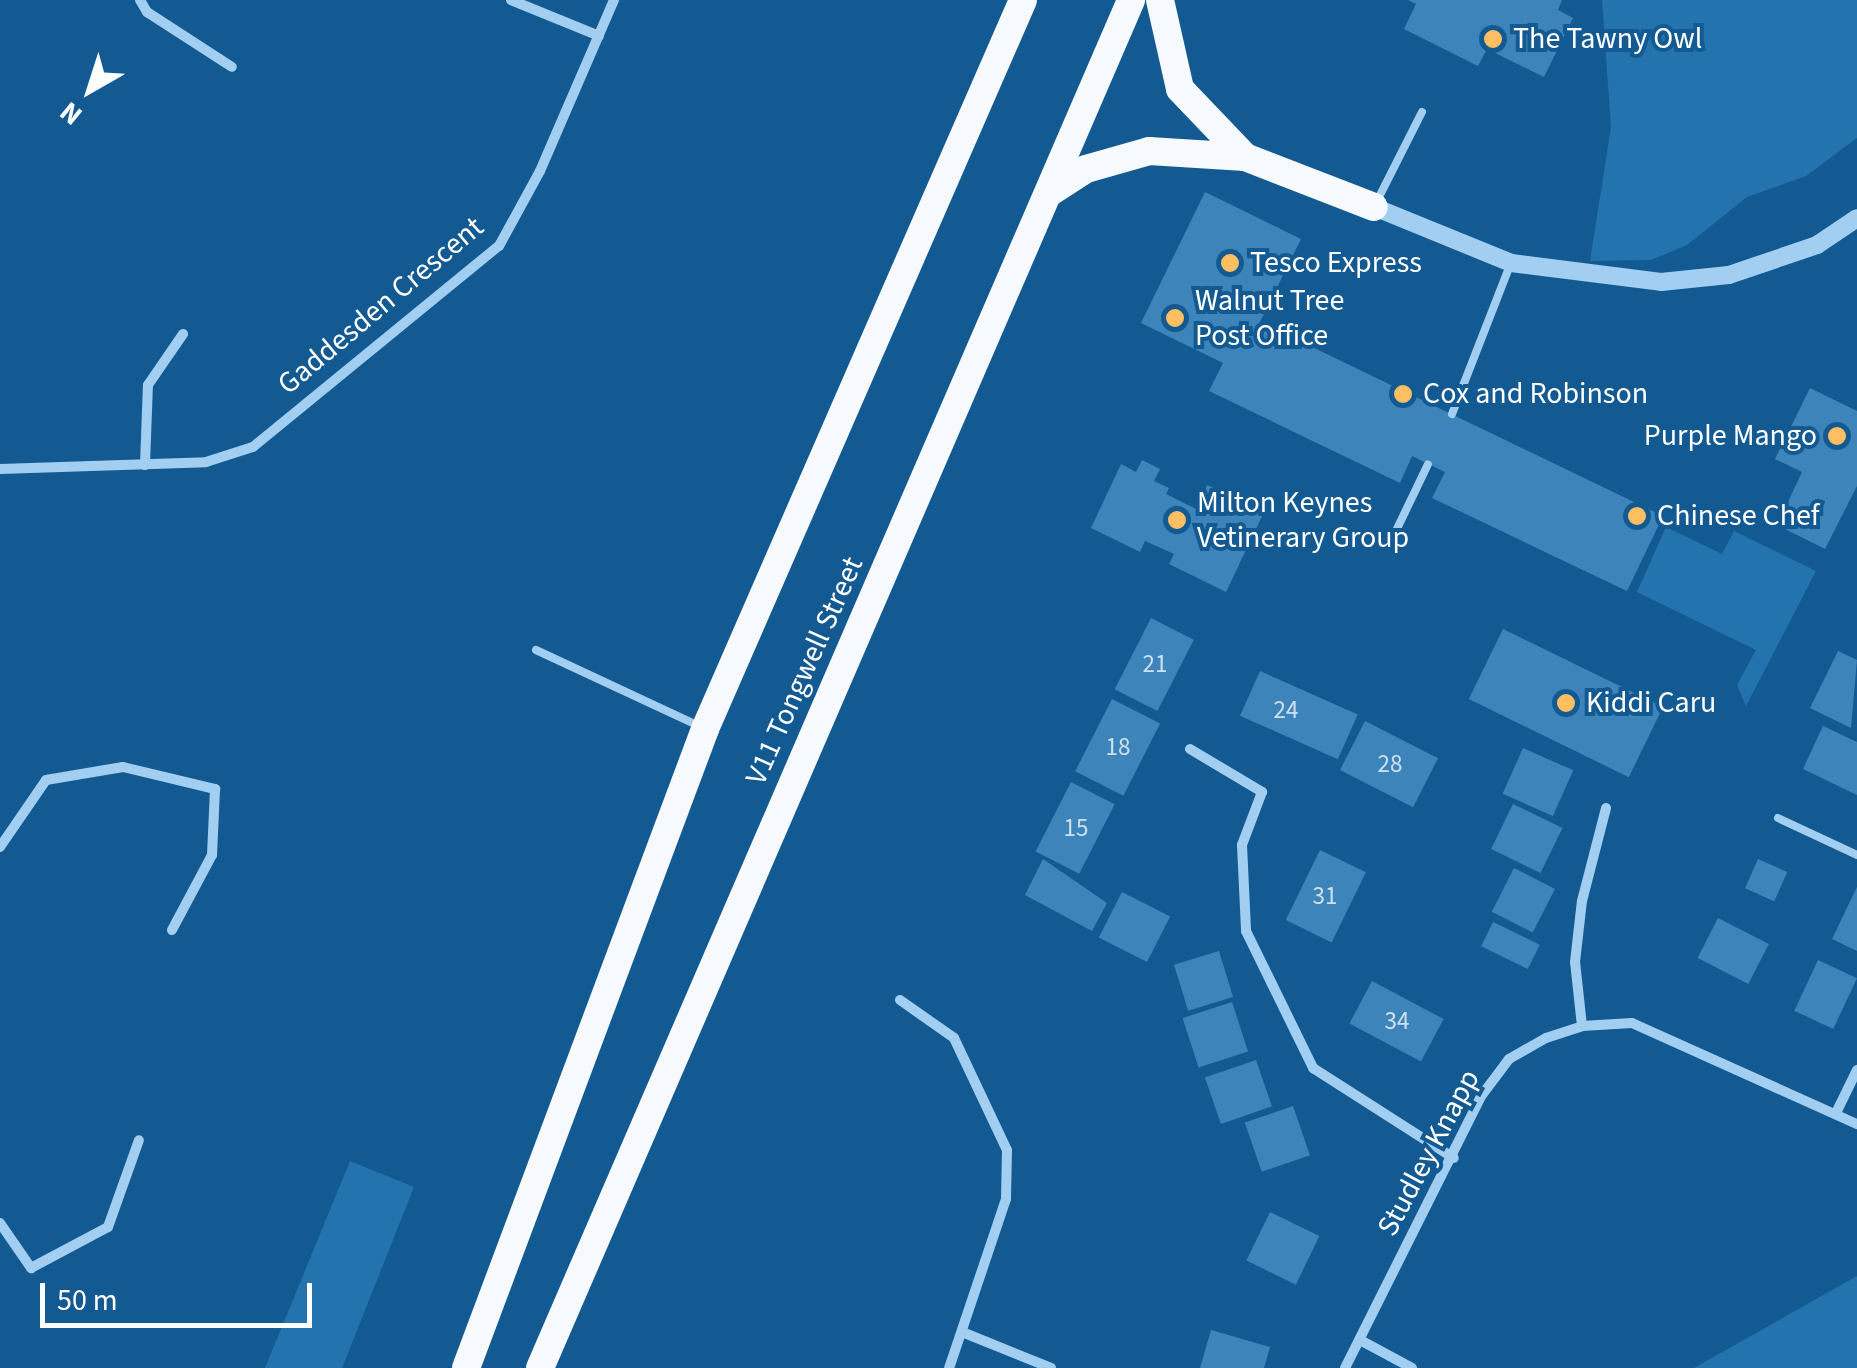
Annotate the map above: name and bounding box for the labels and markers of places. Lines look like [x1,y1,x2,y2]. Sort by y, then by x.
place label: The Tawny Owl [1513,21,1702,57]
marker: The Tawny Owl [1482,28,1504,50]
place label: Tesco Express [1250,245,1422,281]
marker: Tesco Express [1219,252,1241,274]
place label: Walnut Tree Post Office [1195,283,1344,354]
marker: Walnut Tree Post Office [1164,307,1186,329]
place label: Cox and Robinson [1423,376,1648,412]
marker: Cox and Robinson [1392,383,1414,405]
place label: Purple Mango [1644,418,1817,454]
marker: Purple Mango [1826,425,1848,447]
place label: Milton Keynes Vetinerary Group [1197,485,1409,556]
place label: Chinese Chef [1657,498,1820,534]
marker: Chinese Chef [1626,505,1648,527]
marker: Milton Keynes Vetinerary Group [1166,509,1188,531]
place label: Kiddi Caru [1586,685,1716,721]
marker: Kiddi Caru [1555,692,1577,714]

